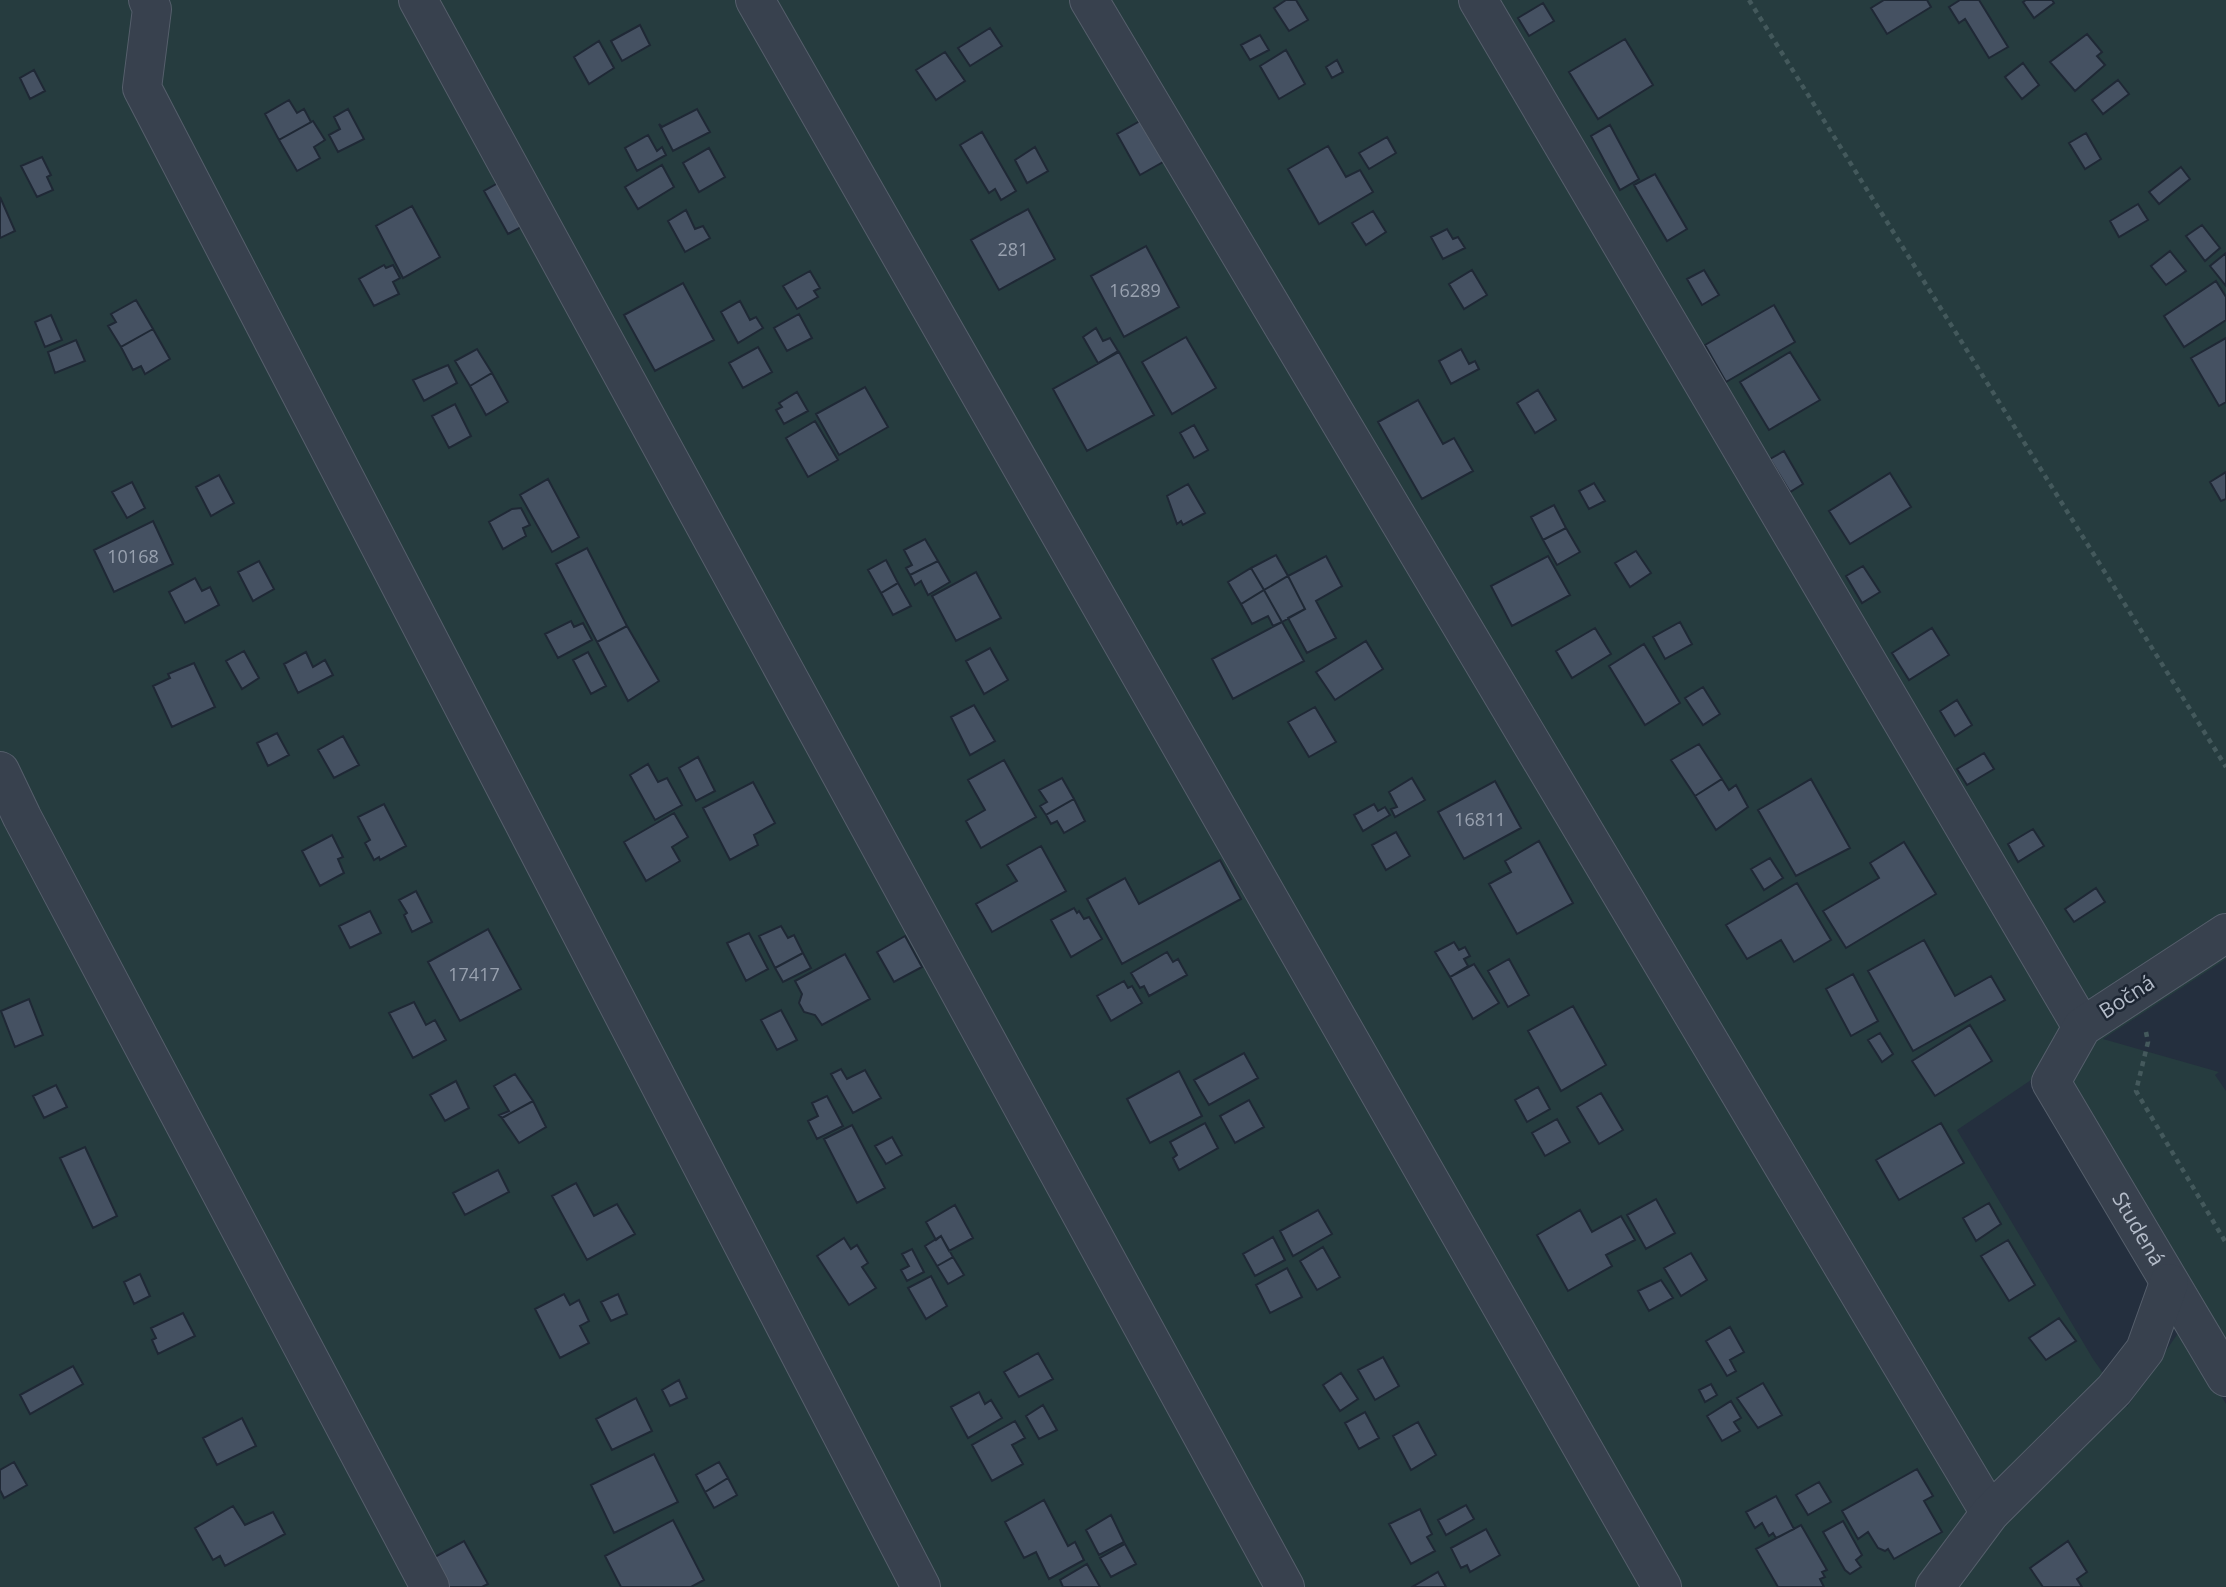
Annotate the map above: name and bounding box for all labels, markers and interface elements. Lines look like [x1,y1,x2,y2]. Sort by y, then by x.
house number: 281 [998,237,1028,261]
house number: 16289 [1109,278,1161,302]
house number: 10168 [107,544,159,568]
house number: 16811 [1454,807,1506,831]
house number: 17417 [448,962,500,986]
street label: Bočná [2093,968,2160,1024]
street label: Studená [2106,1186,2172,1271]

